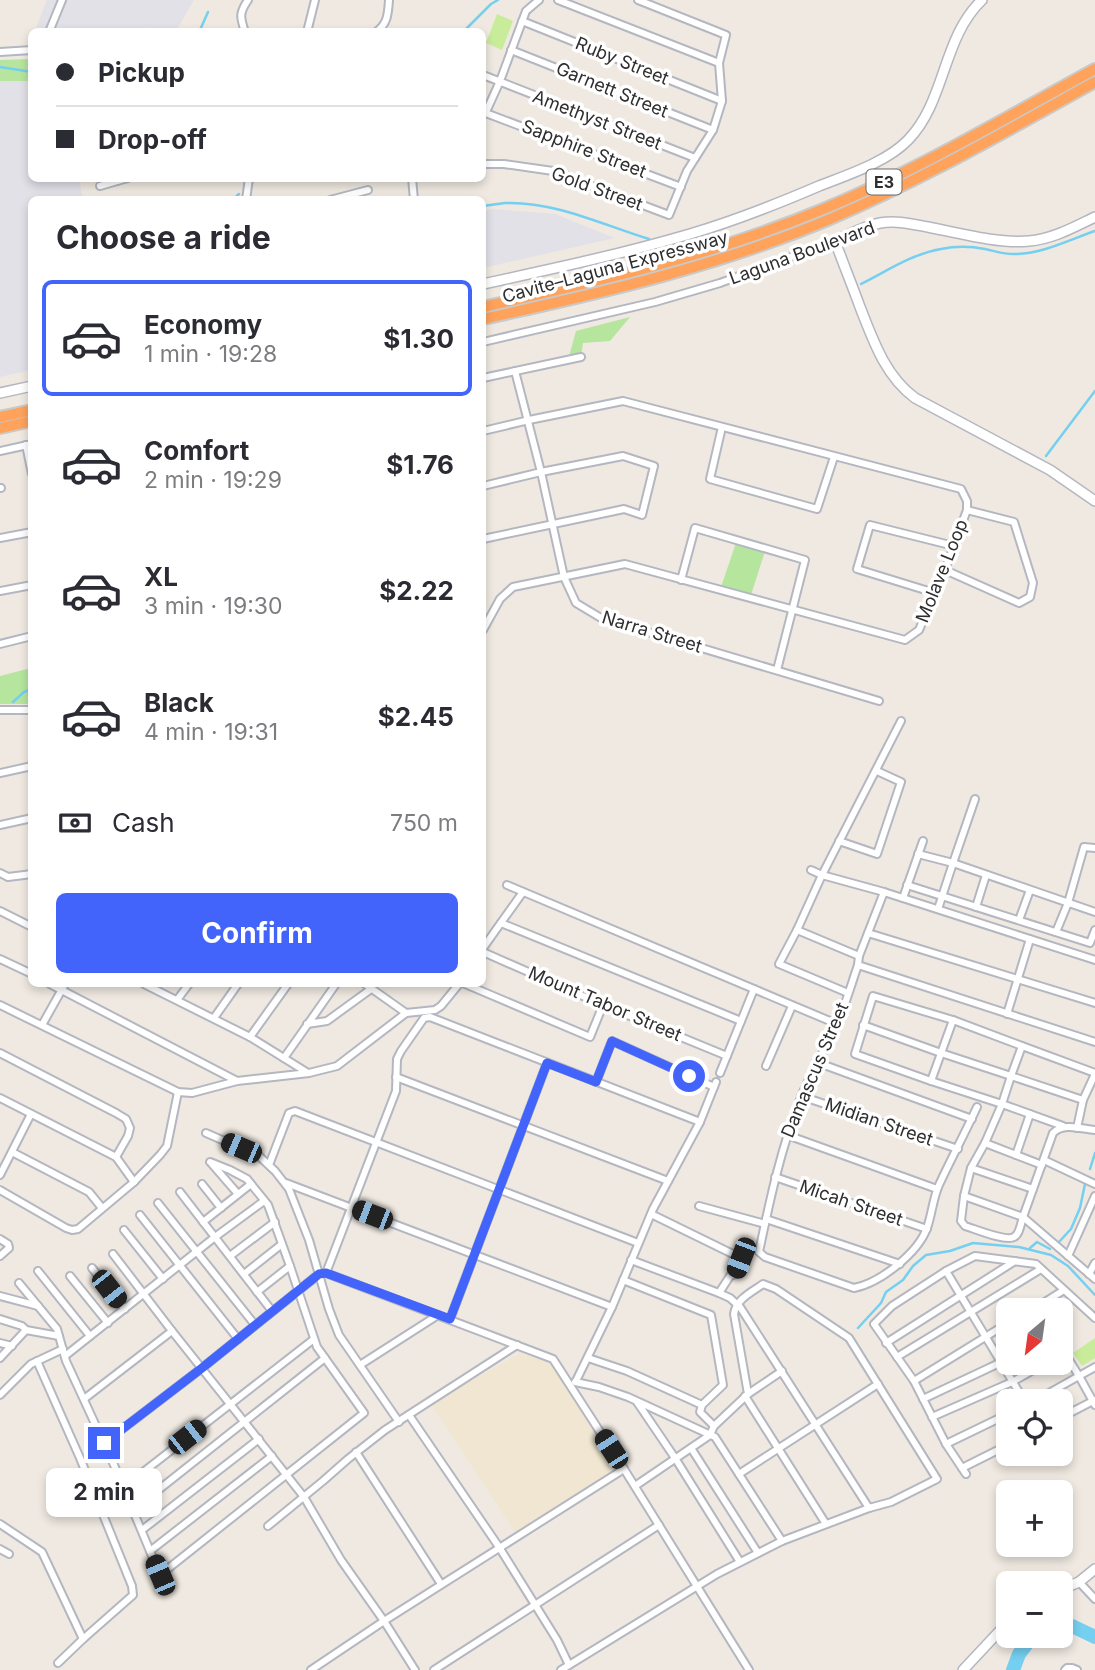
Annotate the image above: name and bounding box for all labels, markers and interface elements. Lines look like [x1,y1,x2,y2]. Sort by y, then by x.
street label: Ruby Street [572,32,672,89]
text: Pickup [98,57,185,88]
street label: Garnett Street [553,58,671,122]
street label: Amethyst Street [530,85,665,154]
street label: Sapphire Street [519,115,649,182]
text: Drop-off [98,124,207,155]
street label: Gold Street [549,162,646,215]
road number: E3 [866,170,902,194]
street label: Laguna Boulevard [726,216,877,289]
text: Choose a ride [56,218,271,257]
street label: Cavite–Laguna Expressway [500,226,730,307]
icon: car [60,307,123,370]
text: Economy [144,309,262,340]
text: $1.30 [383,323,454,354]
text: 1 min · 19:28 [144,340,277,368]
icon: car [60,433,123,496]
text: Comfort [144,435,249,466]
text: $1.76 [386,449,454,480]
text: 2 min · 19:29 [144,466,282,494]
street label: Molave Loop [911,516,972,625]
icon: car [60,559,123,622]
text: XL [144,561,178,592]
text: $2.22 [379,575,454,606]
text: 3 min · 19:30 [144,592,283,620]
street label: Narra Street [600,606,705,657]
icon: car [60,685,123,748]
text: Black [144,687,214,718]
text: $2.45 [378,701,454,732]
text: 4 min · 19:31 [144,718,278,746]
icon: cash [56,804,94,842]
text: Cash [112,807,175,838]
text: 750 m [390,809,458,837]
button: Confirm [56,893,458,973]
street label: Mount Tabor Street [526,962,685,1045]
street label: Damascus Street [777,999,853,1141]
route start [673,1060,705,1092]
street label: Midian Street [823,1093,936,1150]
car [218,1130,265,1166]
street label: Micah Street [797,1175,906,1230]
car [349,1198,396,1232]
car [724,1235,759,1281]
car [88,1266,131,1312]
north arrow [996,1298,1073,1376]
map controls [996,1298,1073,1648]
button: locate [996,1389,1073,1466]
car [164,1416,211,1458]
car [591,1426,632,1472]
route end [88,1427,120,1459]
callout: 2 min [46,1468,162,1516]
text: 2 min [73,1478,135,1506]
button: + [996,1480,1073,1557]
car [143,1552,178,1598]
button: − [996,1571,1073,1648]

